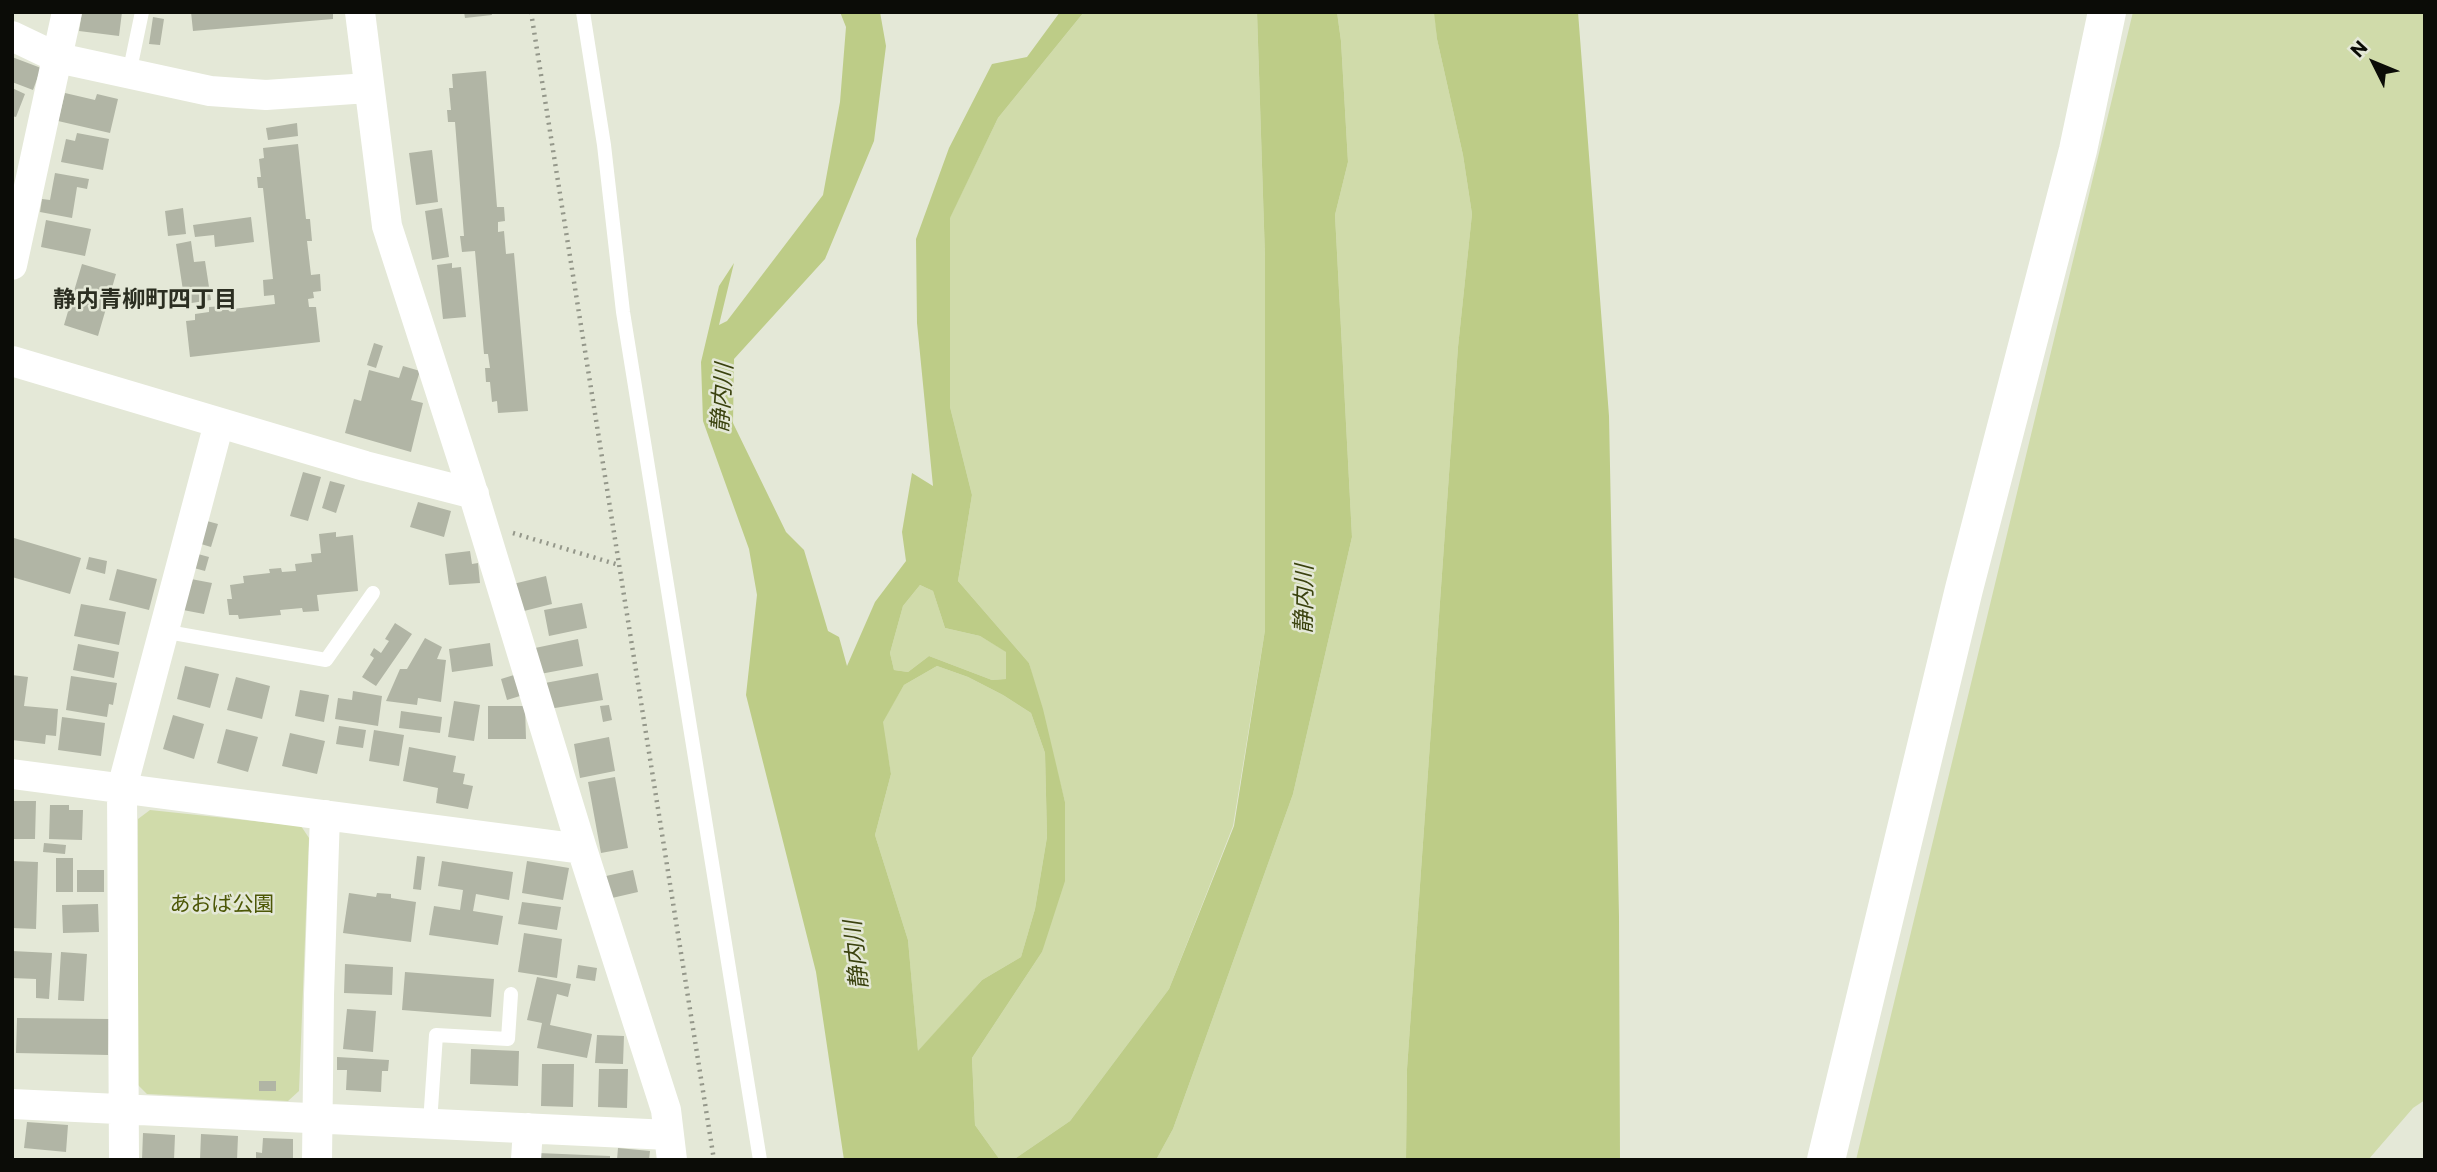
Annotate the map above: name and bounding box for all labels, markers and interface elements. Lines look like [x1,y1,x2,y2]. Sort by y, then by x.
north arrow [2339,28,2409,98]
text: N [2345,35,2372,61]
district label: 静内青柳町四丁目 [53,285,237,313]
water label: 静内川 [706,363,738,433]
water label: 静内川 [1290,564,1318,634]
park label: あおば公園 [170,891,274,917]
water label: 静内川 [839,919,873,991]

